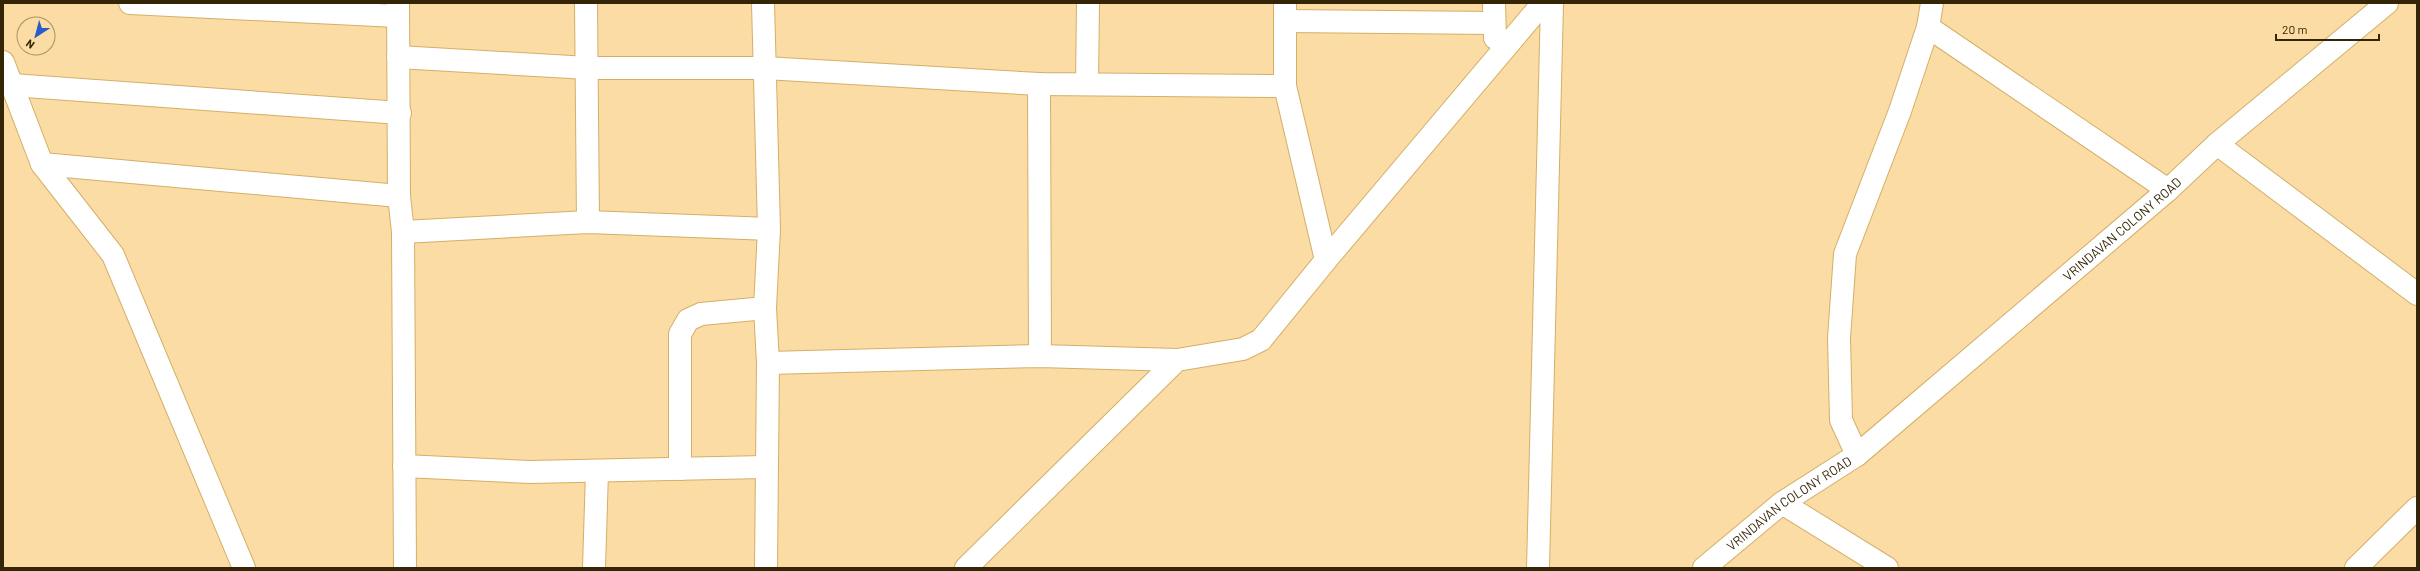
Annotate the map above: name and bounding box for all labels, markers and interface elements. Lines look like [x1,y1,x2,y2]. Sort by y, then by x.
north arrow [16,16,56,56]
scale bar [2276,16,2379,42]
text: 20 m [2282,22,2308,36]
text: N [23,37,37,52]
street label: VRINDAVAN COLONY ROAD [2060,174,2185,284]
street label: VRINDAVAN COLONY ROAD [1723,453,1854,554]

